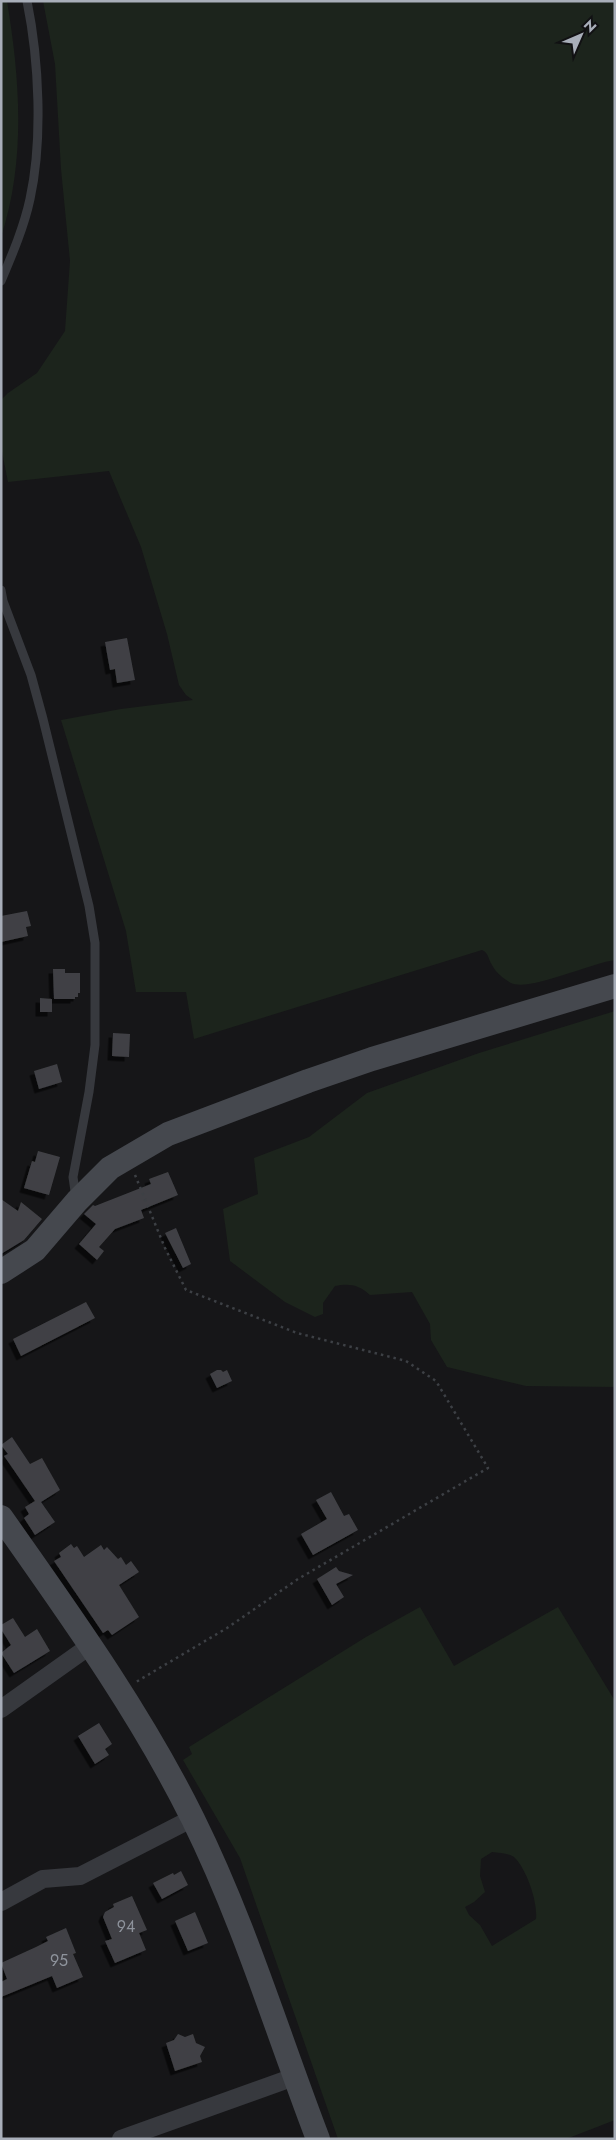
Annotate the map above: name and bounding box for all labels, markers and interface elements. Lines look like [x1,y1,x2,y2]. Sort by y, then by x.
north arrow [556,10,606,60]
text: N [579,15,601,37]
house number: 94 [117,1915,135,1938]
house number: 95 [50,1949,68,1972]

